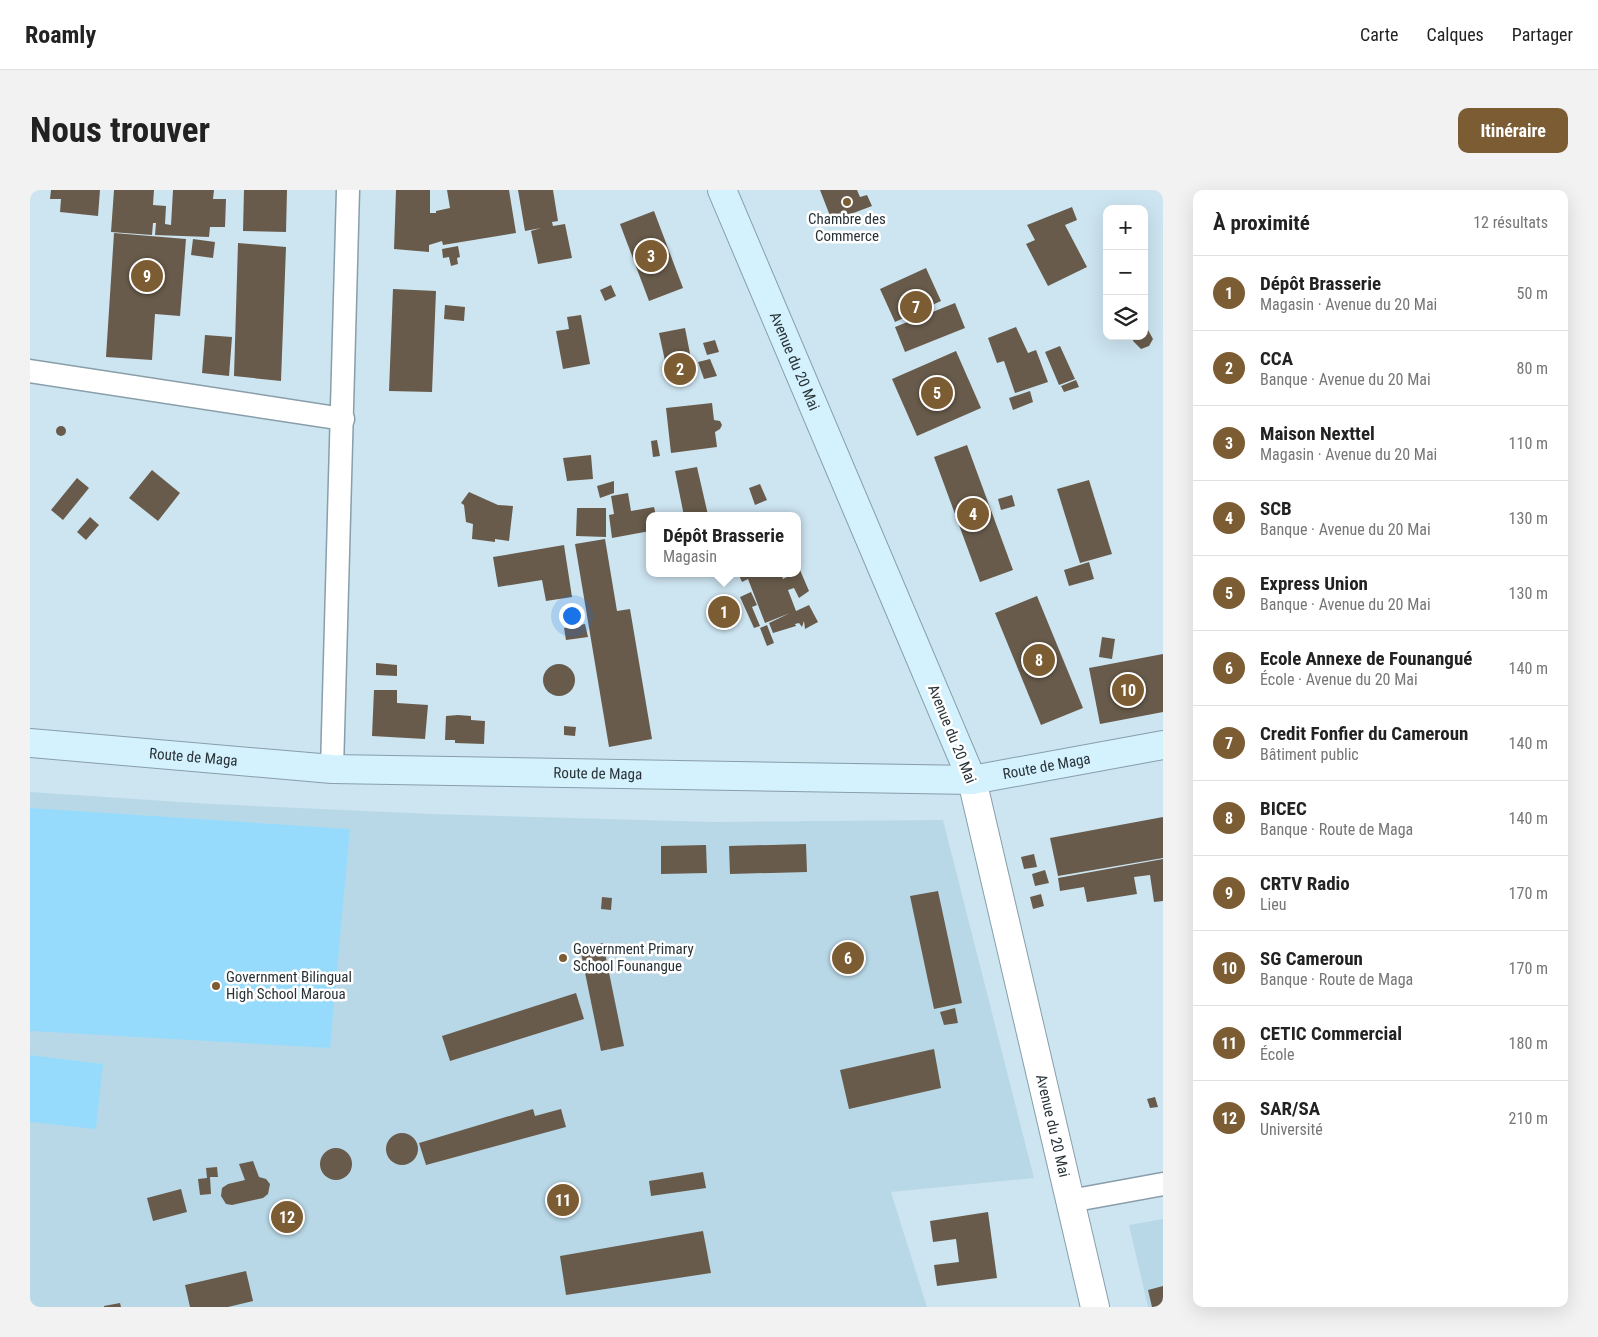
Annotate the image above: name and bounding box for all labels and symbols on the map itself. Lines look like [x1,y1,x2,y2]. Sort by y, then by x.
marker: Chambre des Commerce [841,196,853,208]
place label: Chambre des Commerce [808,210,886,245]
pin: 3 [635,237,667,275]
pin: 9 [131,257,163,295]
pin: 7 [900,288,932,326]
street label: Avenue du 20 Mai [766,309,823,413]
pin: 2 [664,350,696,388]
pin: 5 [921,374,953,412]
pin: 4 [957,495,989,533]
pin: 1 [708,593,740,631]
your location [559,603,585,629]
pin: 8 [1023,641,1055,679]
pin: 10 [1112,671,1144,709]
street label: Avenue du 20 Mai [924,682,980,786]
street label: Route de Maga [148,744,238,770]
street label: Route de Maga [1001,749,1092,783]
street label: Route de Maga [553,764,642,783]
pin: 6 [832,939,864,977]
place label: Government Primary School Founangue [573,940,694,975]
marker: Government Primary School Founangue [557,952,569,964]
place label: Government Bilingual High School Maroua [226,968,352,1003]
marker: Government Bilingual High School Maroua [210,980,222,992]
street label: Avenue du 20 Mai [1032,1072,1073,1179]
pin: 11 [547,1181,579,1219]
pin: 12 [271,1198,303,1236]

